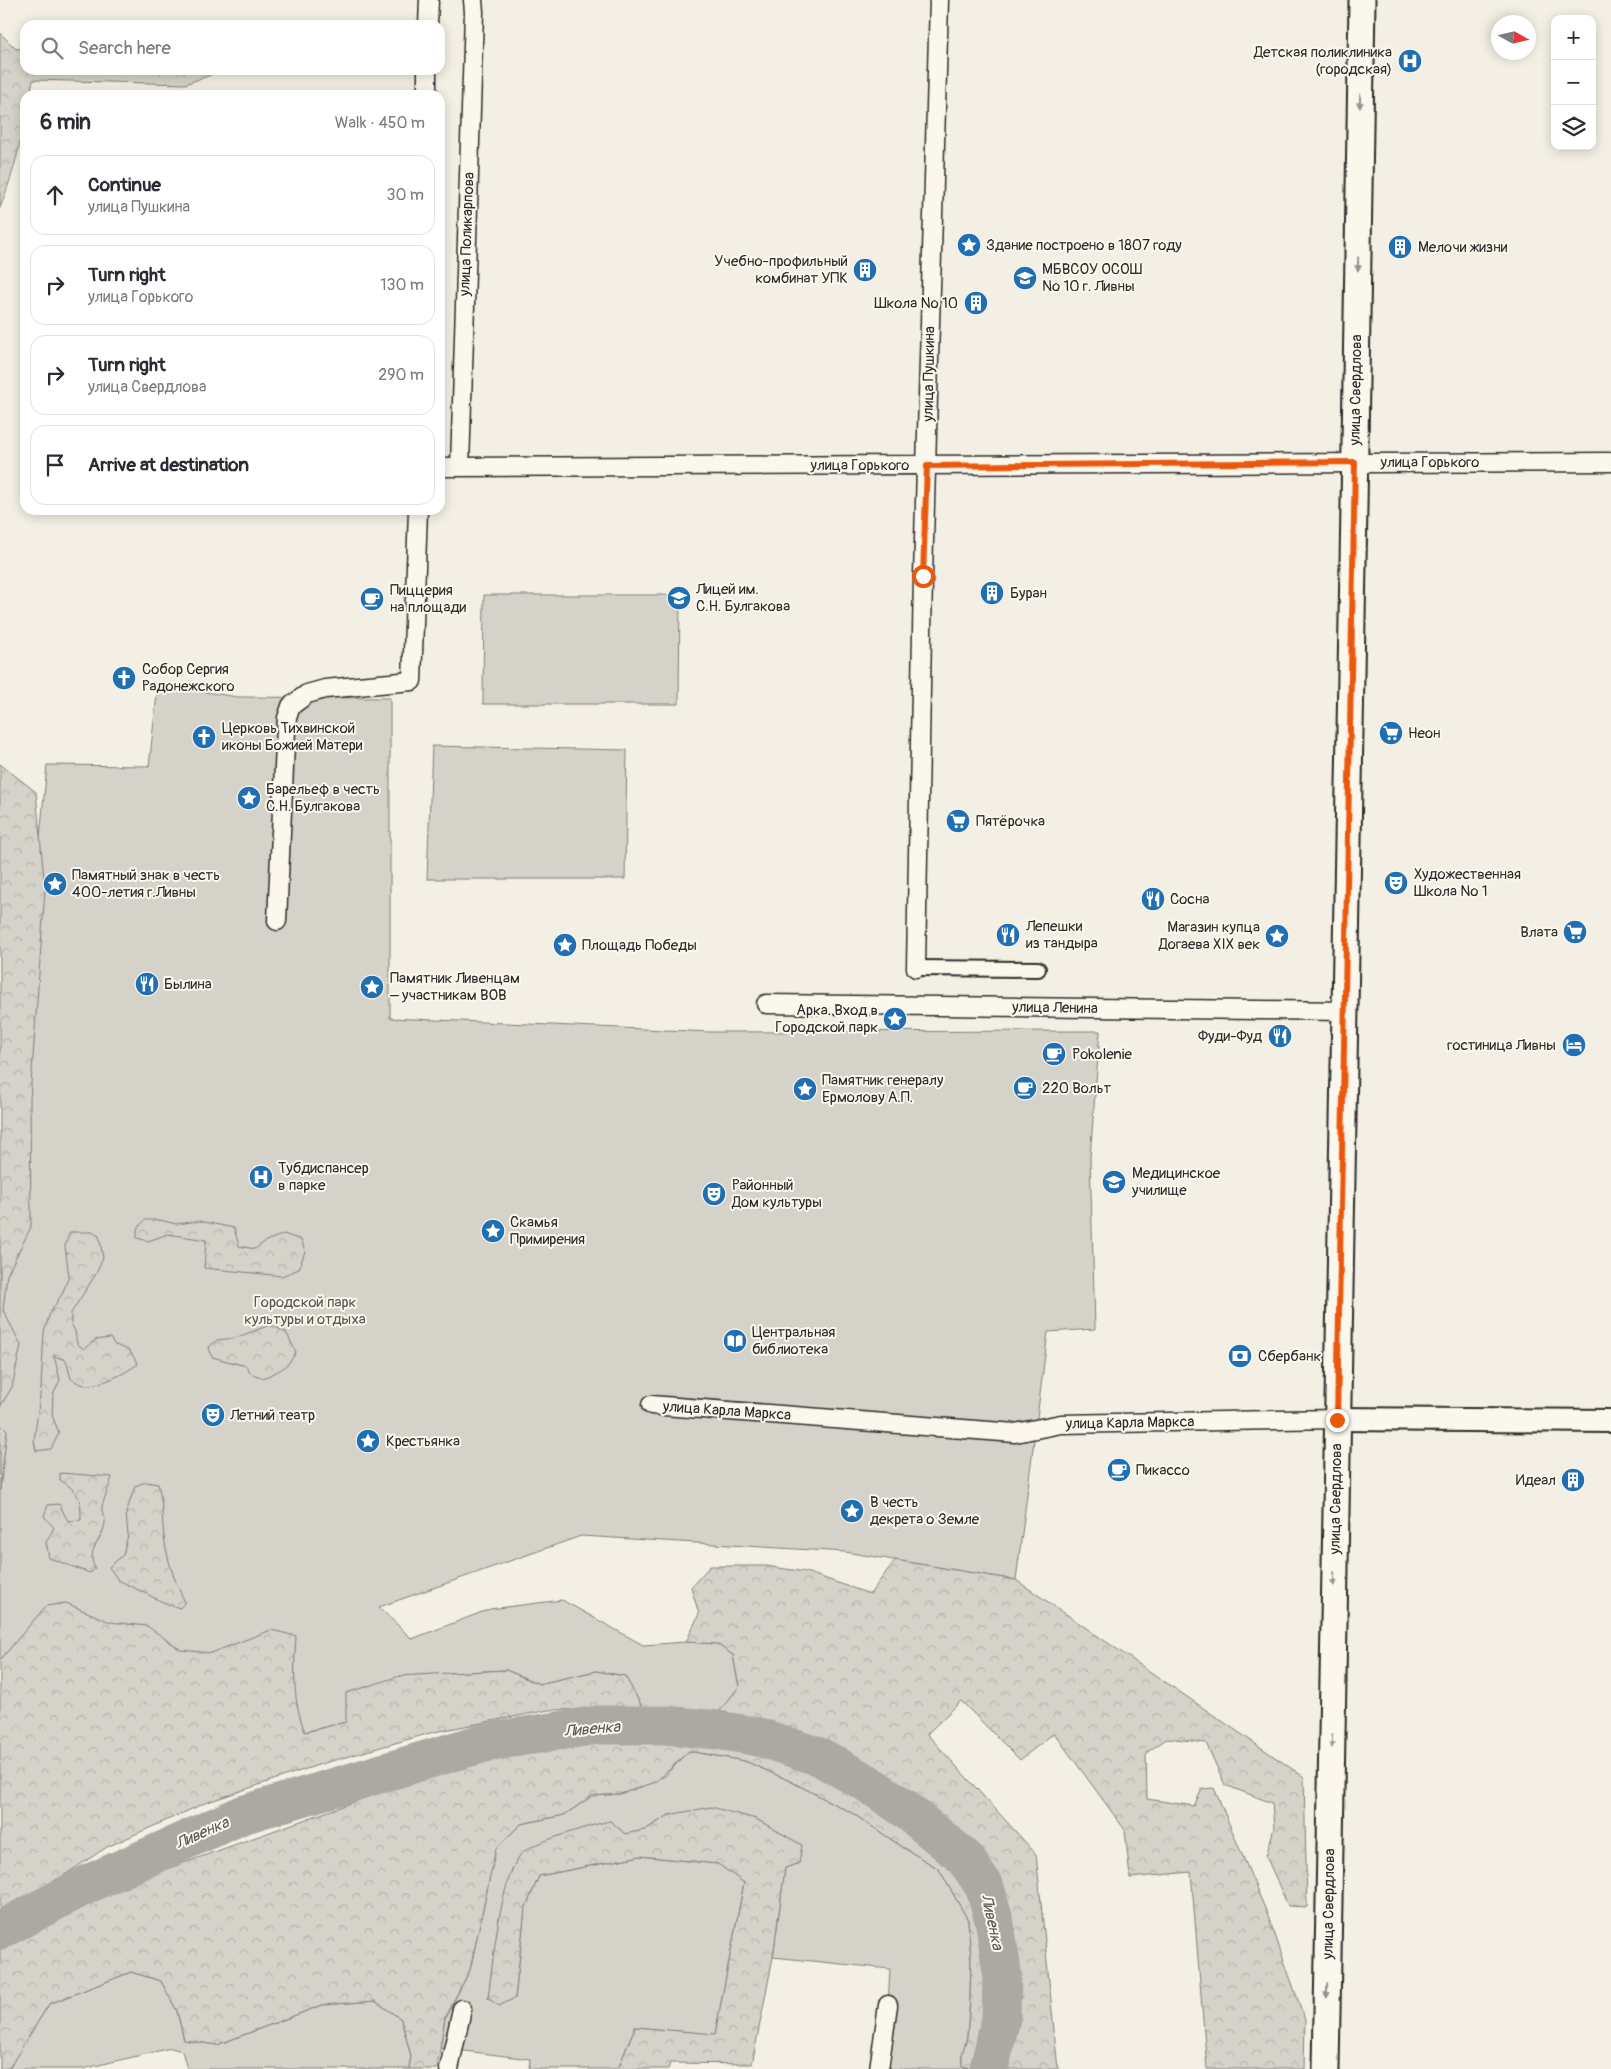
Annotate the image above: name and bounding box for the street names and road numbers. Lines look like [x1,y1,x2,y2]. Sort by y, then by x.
street label: улица Поликарпова [455,172,479,297]
street label: улица Пушкина [919,326,939,423]
street label: улица Свердлова [1346,334,1366,447]
street label: улица Горького [1380,453,1479,472]
street label: улица Горького [810,456,909,475]
street label: улица Ленина [1011,998,1098,1018]
street label: улица Карла Маркса [661,1397,792,1425]
street label: улица Карла Маркса [1065,1412,1194,1434]
street label: улица Свердлова [1326,1443,1346,1556]
street label: улица Свердлова [1319,1848,1339,1961]

